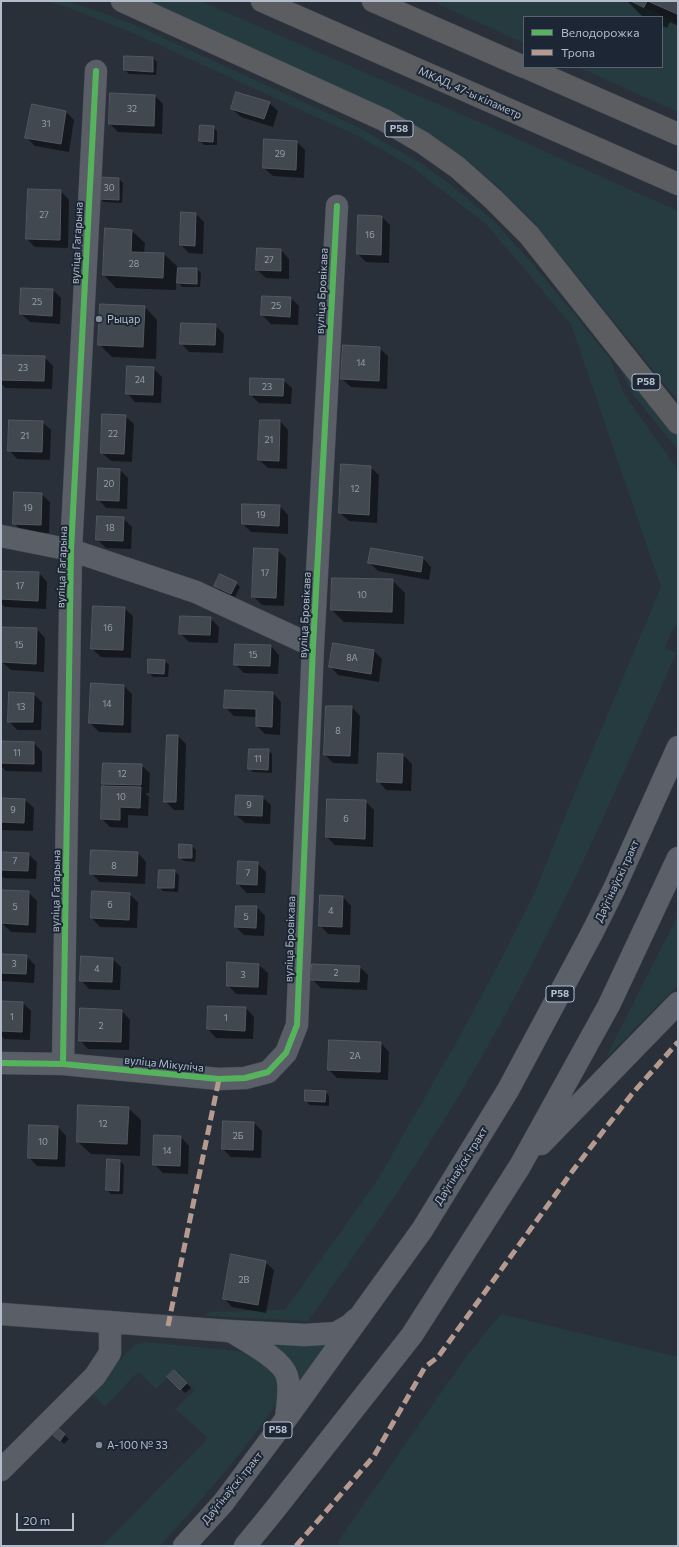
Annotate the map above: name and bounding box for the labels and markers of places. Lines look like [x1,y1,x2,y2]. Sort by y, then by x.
place label: Рыцар [107,312,140,326]
marker: Рыцар [94,314,104,324]
place label: А-100 № 33 [107,1438,168,1452]
marker: А-100 № 33 [94,1440,104,1450]

